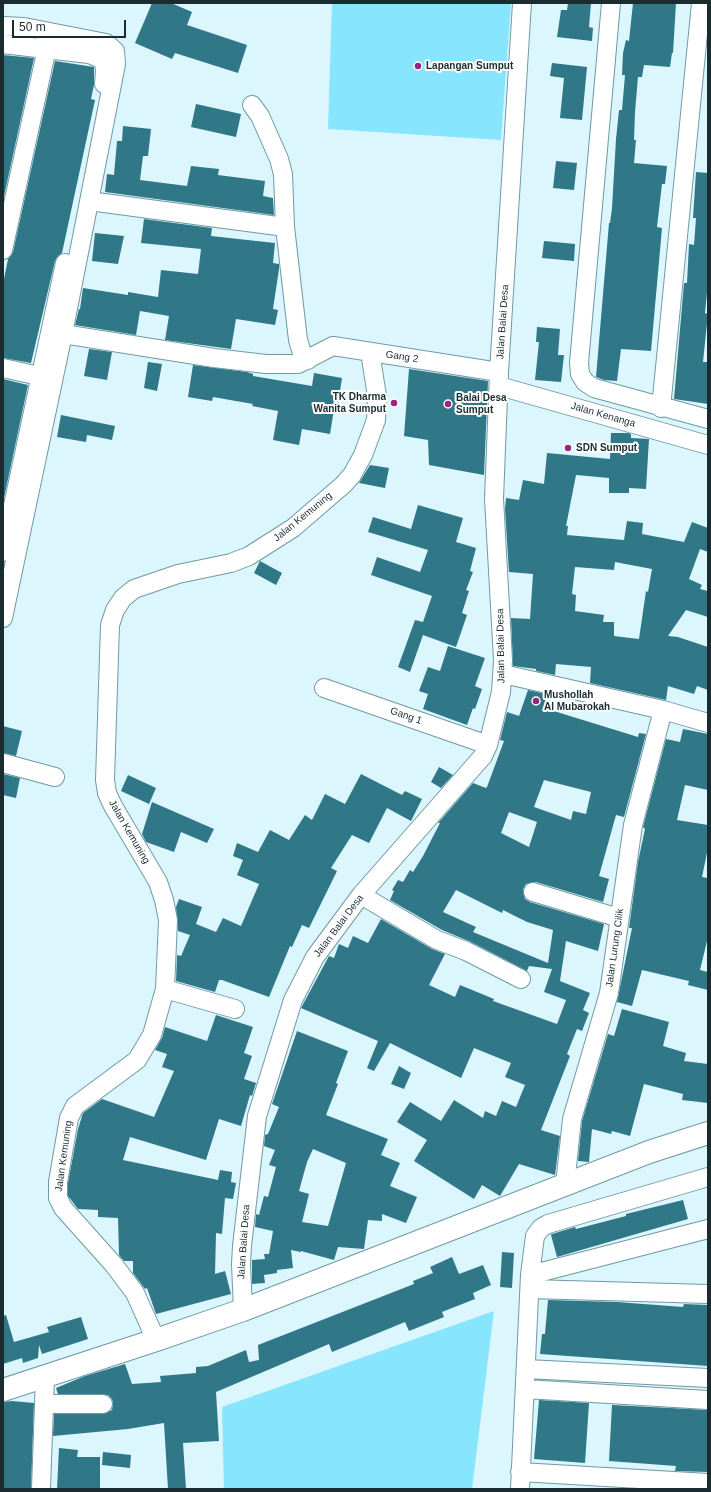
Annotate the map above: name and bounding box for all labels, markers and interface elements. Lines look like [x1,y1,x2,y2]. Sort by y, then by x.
scale bar [14,12,128,38]
text: 50 m [19,20,46,34]
place label: Lapangan Sumput [426,60,513,72]
marker: Lapangan Sumput [413,61,423,71]
street label: Jalan Balai Desa [494,284,512,360]
street label: Gang 2 [385,349,419,365]
place label: TK Dharma Wanita Sumput [314,391,386,414]
place label: Balai Desa Sumput [456,392,507,416]
marker: TK Dharma Wanita Sumput [389,398,399,408]
marker: Balai Desa Sumput [443,399,453,409]
street label: Jalan Kenanga [569,400,637,430]
place label: SDN Sumput [576,442,637,454]
marker: SDN Sumput [563,443,573,453]
street label: Jalan Kemuning [271,490,335,544]
street label: Jalan Balai Desa [494,608,508,684]
place label: Mushollah Al Mubarokah [544,689,610,712]
marker: Mushollah Al Mubarokah [531,696,541,706]
street label: Gang 1 [389,705,423,727]
street label: Jalan Kemuning [106,798,152,866]
street label: Jalan Balai Desa [312,892,366,960]
street label: Jalan Lurung Cilik [604,908,626,988]
street label: Jalan Kemuning [53,1120,75,1192]
street label: Jalan Balai Desa [235,1204,253,1280]

